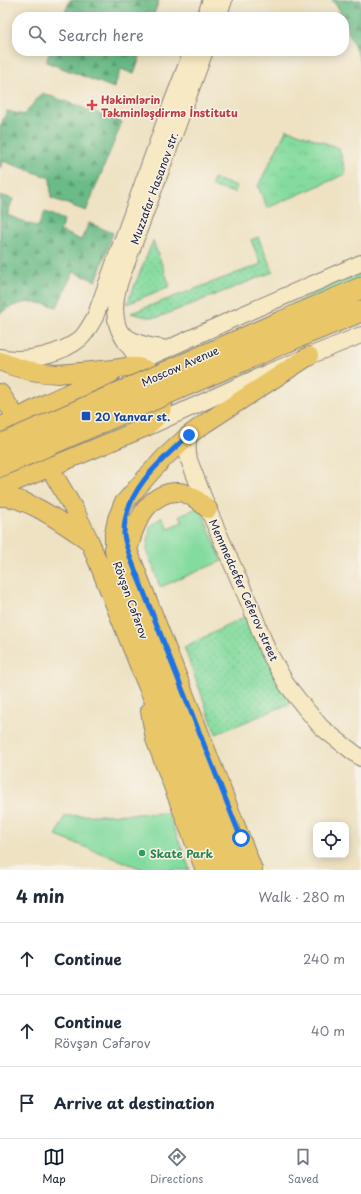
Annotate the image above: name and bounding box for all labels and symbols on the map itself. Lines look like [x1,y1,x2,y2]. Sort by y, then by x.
place label: Həkimlərin Təkminləşdirmə İnstitutu [101,91,238,121]
marker: Həkimlərin Təkminləşdirmə İnstitutu [86,99,98,111]
street label: Muzzafar Hasanov str. [126,129,182,247]
street label: Moscow Avenue [139,341,221,391]
place label: 20 Yanvar st. [95,408,170,425]
marker: 20 Yanvar st. [80,410,92,422]
route end [180,426,198,444]
street label: Memmedcefer Cefеrov street [205,516,283,664]
street label: Rövşən Cəfərov [109,559,153,642]
route start [232,829,250,847]
place label: Skate Park [150,845,214,862]
marker: Skate Park [137,848,147,858]

